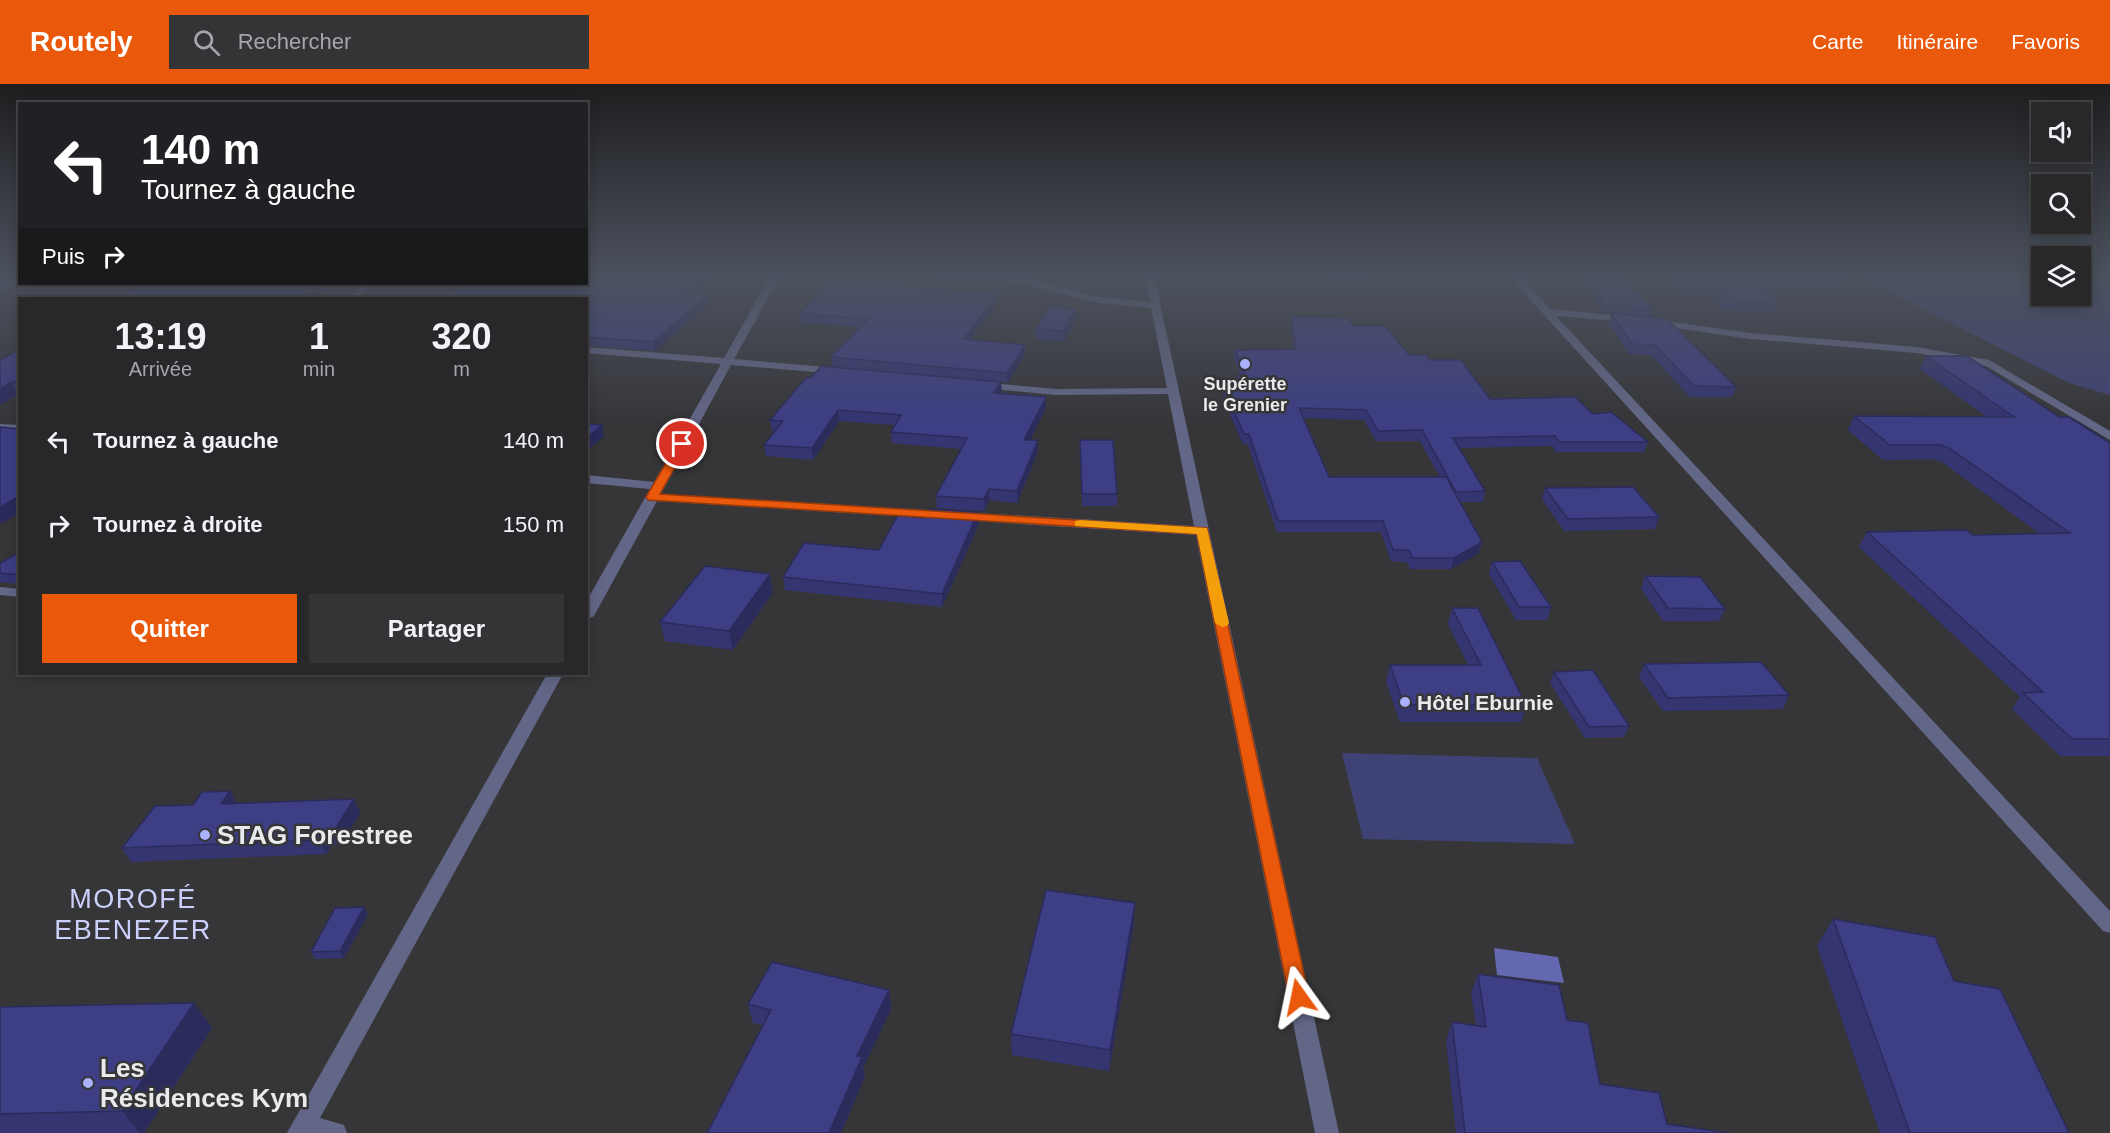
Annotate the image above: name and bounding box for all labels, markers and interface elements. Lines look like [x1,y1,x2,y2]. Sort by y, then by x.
search box [169,15,589,69]
text: Routely [30,26,133,57]
icon: search [190,26,223,59]
text: Rechercher [238,29,351,54]
text: Carte [1812,30,1863,53]
text: Itinéraire [1896,30,1978,53]
text: Favoris [2011,30,2080,53]
map controls [2031,102,2091,306]
button: sound [2031,102,2091,162]
icon: left [42,126,120,204]
text: 140 m [141,126,260,173]
button: search [2031,174,2091,234]
text: Tournez à gauche [141,175,356,205]
icon: right [97,240,130,273]
text: Puis [42,244,85,269]
button: layers [2031,246,2091,306]
text: 13:19 [114,316,206,357]
text: 1 [309,316,329,357]
text: 320 [431,316,492,357]
marker: Supérette le Grenier [1238,357,1252,371]
text: Arrivée [129,358,192,380]
text: min [303,358,335,380]
text: m [453,358,470,380]
place label: Supérette le Grenier [1203,374,1287,415]
pin [656,418,707,469]
icon: left [42,425,75,458]
icon: arrive [665,427,698,460]
text: Tournez à gauche [93,428,278,453]
text: 140 m [503,428,564,453]
icon: right [42,509,75,542]
text: Tournez à droite [93,512,263,537]
text: 150 m [503,512,564,537]
button: Quitter [42,594,297,663]
button: Partager [309,594,564,663]
place label: Hôtel Eburnie [1417,691,1554,714]
marker: Hôtel Eburnie [1398,695,1412,709]
place label: STAG Forestree [217,820,413,850]
marker: STAG Forestree [198,828,212,842]
district label: MOROFÉ EBENEZER [54,884,212,945]
position arrow [1267,965,1331,1029]
place label: Les Résidences Kym [100,1053,308,1113]
marker: Les Résidences Kym [81,1076,95,1090]

